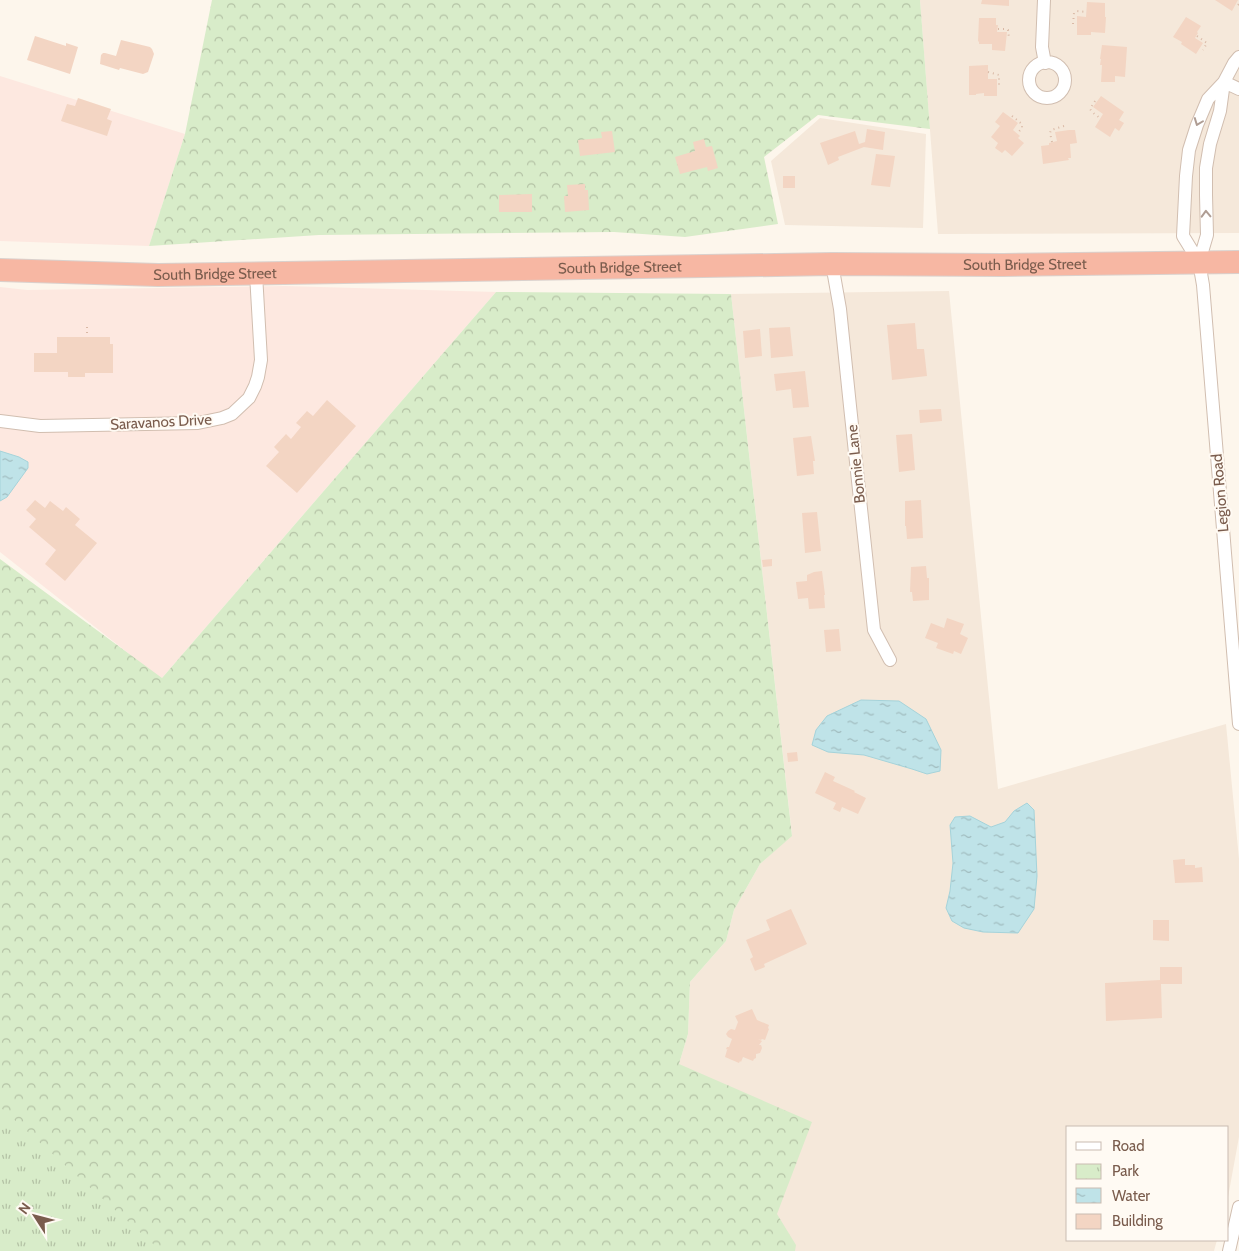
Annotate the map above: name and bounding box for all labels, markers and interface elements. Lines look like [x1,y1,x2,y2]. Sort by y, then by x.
one-way arrow [1194,117,1204,126]
one-way arrow [1201,210,1212,218]
street label: South Bridge Street [963,255,1087,274]
street label: South Bridge Street [558,257,682,277]
street label: South Bridge Street [153,264,277,284]
street label: Saravanos Drive [110,410,213,434]
street label: Bonnie Lane [843,423,869,504]
street label: Legion Road [1208,453,1232,533]
legend [1066,1126,1229,1241]
text: Road [1112,1137,1145,1155]
text: Park [1112,1162,1139,1180]
text: Water [1112,1187,1150,1205]
north arrow [10,1191,60,1241]
text: N [14,1199,35,1218]
text: Building [1112,1212,1163,1230]

